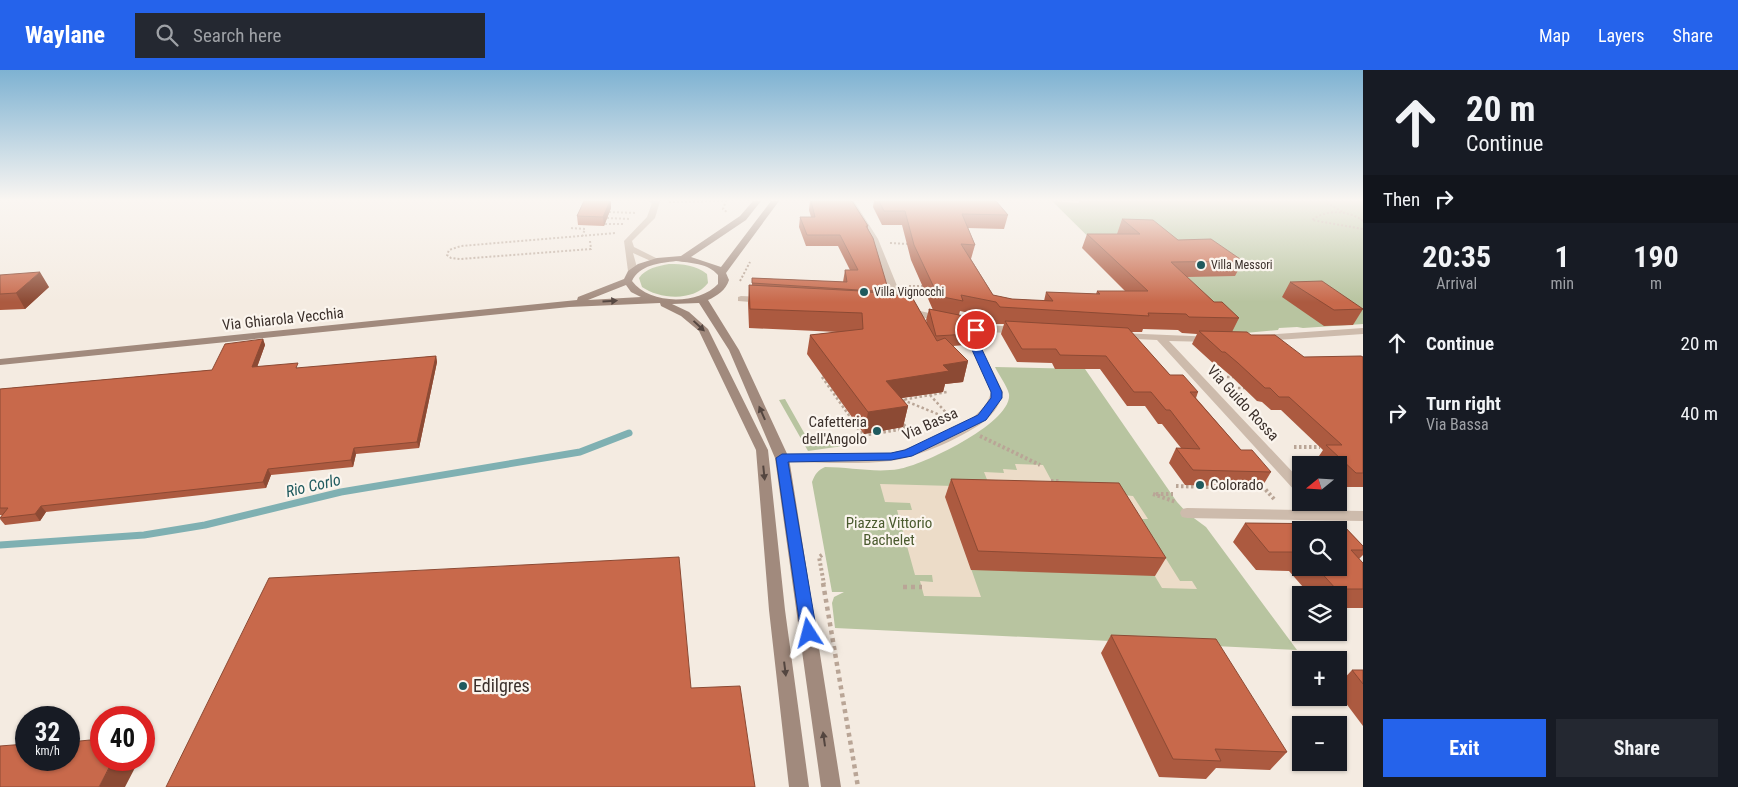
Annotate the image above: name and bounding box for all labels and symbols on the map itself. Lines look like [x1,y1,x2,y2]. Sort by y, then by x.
place label: Villa Messori [1211,258,1273,272]
marker: Villa Messori [1195,259,1207,271]
place label: Villa Vignocchi [874,285,944,299]
marker: Villa Vignocchi [858,286,870,298]
one-way arrow [603,297,619,305]
street label: Via Ghiarola Vecchia [221,304,345,334]
pin [955,309,997,351]
one-way arrow [692,320,704,332]
street label: Via Guido Rossa [1203,361,1283,445]
street label: Via Bassa [900,404,960,444]
one-way arrow [758,406,766,420]
place label: Cafetteria dell'Angolo [802,413,867,448]
marker: Cafetteria dell'Angolo [871,425,883,437]
north arrow [1292,456,1348,511]
one-way arrow [760,465,768,481]
water label: Rio Corlo [284,470,343,501]
place label: Colorado [1210,476,1263,494]
marker: Colorado [1194,479,1206,491]
park label: Piazza Vittorio Bachelet [846,514,932,549]
position arrow [782,606,834,658]
one-way arrow [781,662,789,678]
place label: Edilgres [473,675,530,696]
marker: Edilgres [457,680,469,692]
speed limit sign: 40 [90,706,155,771]
one-way arrow [820,730,828,746]

